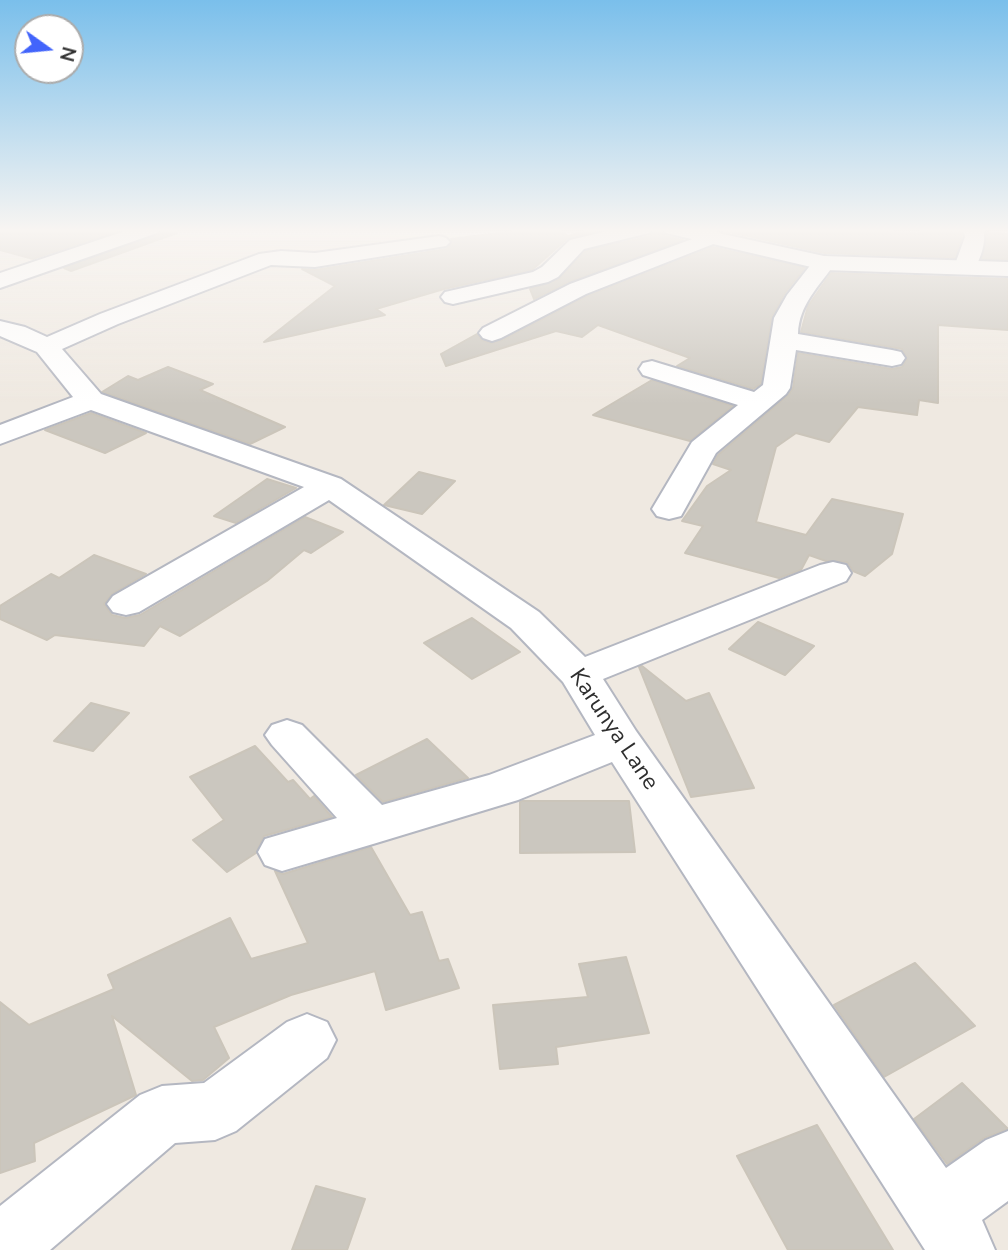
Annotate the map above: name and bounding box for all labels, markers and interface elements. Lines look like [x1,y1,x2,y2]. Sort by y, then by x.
north arrow [14,14,84,84]
text: N [53,44,82,64]
street label: Karunya Lane [562,664,664,796]

